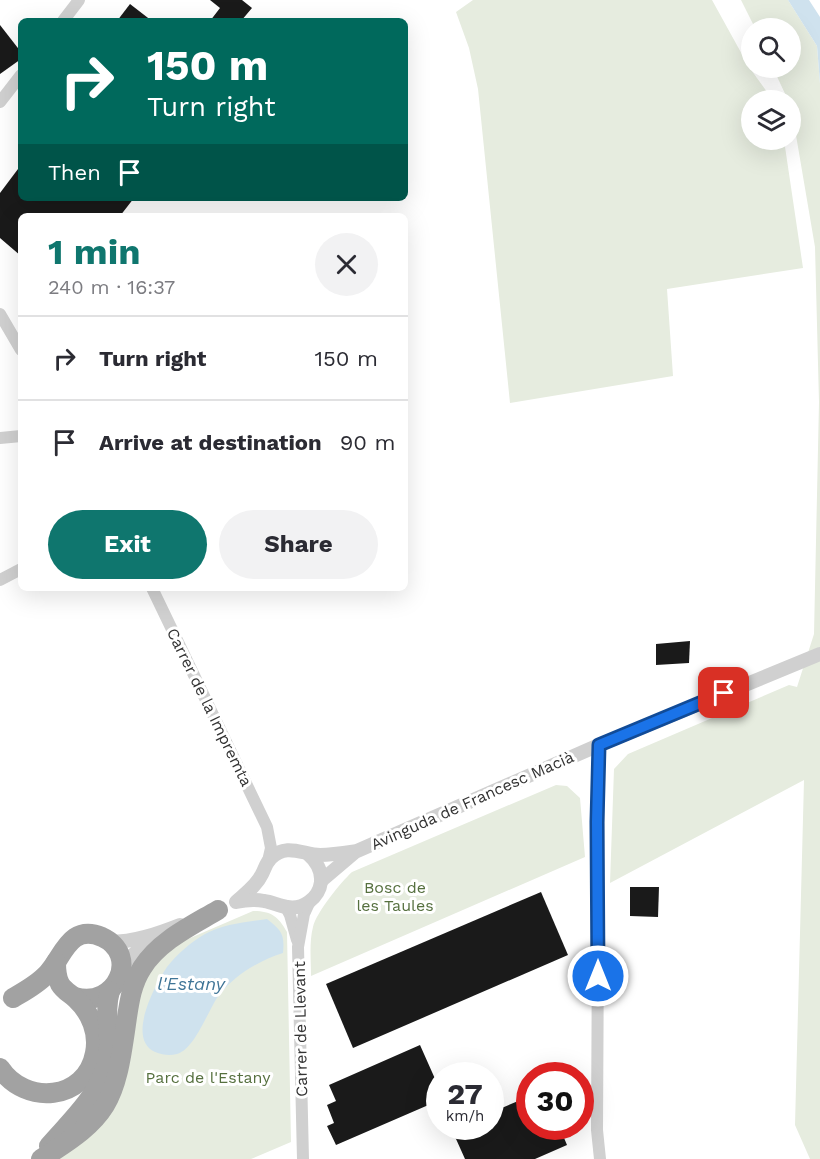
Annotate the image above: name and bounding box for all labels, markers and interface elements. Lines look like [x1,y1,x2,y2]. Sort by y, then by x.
map controls [741,18,801,150]
button: search [741,18,801,78]
text: 150 m [147,41,268,90]
icon: right [48,42,126,120]
button: layers [741,90,801,150]
text: Turn right [147,91,276,123]
icon: arrive [113,156,146,189]
text: Then [48,160,101,185]
text: 1 min [48,231,140,273]
button: close [315,233,378,296]
text: 240 m · 16:37 [48,275,175,299]
icon: right [48,342,81,375]
text: Turn right [99,346,206,371]
text: 150 m [314,346,378,371]
icon: arrive [48,426,81,459]
text: Arrive at destination [99,430,322,455]
text: 90 m [340,430,395,455]
button: Exit [48,510,207,579]
button: Share [219,510,378,579]
street label: Carrer de la Impremta [163,625,256,789]
pin [698,667,749,718]
icon: arrive [707,676,740,709]
street label: Avinguda de Francesc Macià [368,747,577,854]
park label: Bosc de les Taules [356,878,434,915]
position arrow [566,944,630,1008]
street label: Carrer de Llevant [290,961,311,1097]
water label: l'Estany [157,973,227,994]
speed limit sign: 30 [516,1062,594,1140]
park label: Parc de l'Estany [146,1068,271,1087]
text: 27 [447,1076,483,1111]
text: km/h [446,1107,484,1125]

